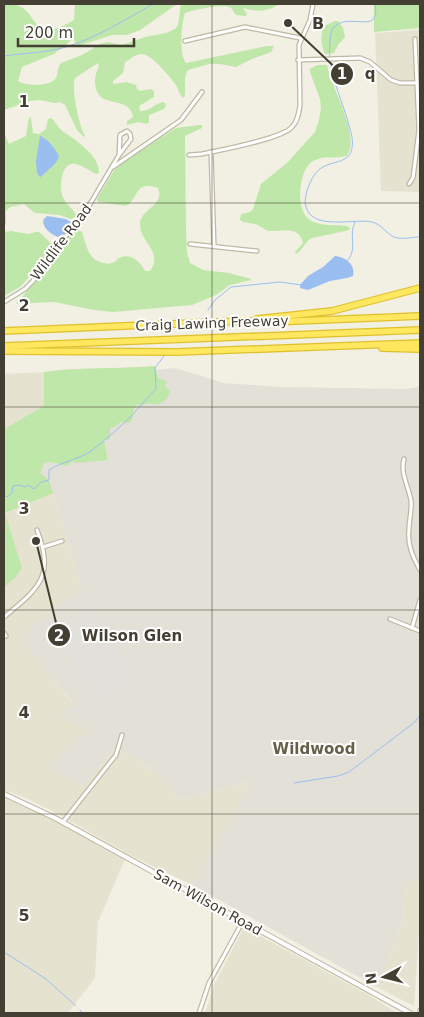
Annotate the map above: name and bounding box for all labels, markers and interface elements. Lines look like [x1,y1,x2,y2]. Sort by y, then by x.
text: B [312,14,324,33]
scale bar [18,15,134,47]
text: 200 m [25,24,73,42]
callout: q [330,59,385,89]
text: 1 [337,65,347,83]
text: q [365,65,375,83]
text: 1 [18,92,30,111]
street label: Wildlife Road [27,201,95,283]
text: 2 [18,296,30,315]
street label: Craig Lawing Freeway [135,312,289,334]
text: 3 [18,499,30,518]
callout: Wilson Glen [47,620,192,650]
text: 2 [54,627,64,645]
text: Wilson Glen [82,627,182,645]
text: 4 [18,703,30,722]
district label: Wildwood [273,740,355,758]
street label: Sam Wilson Road [151,866,265,938]
text: 5 [18,906,30,925]
north arrow [359,952,409,1002]
text: N [362,972,380,985]

